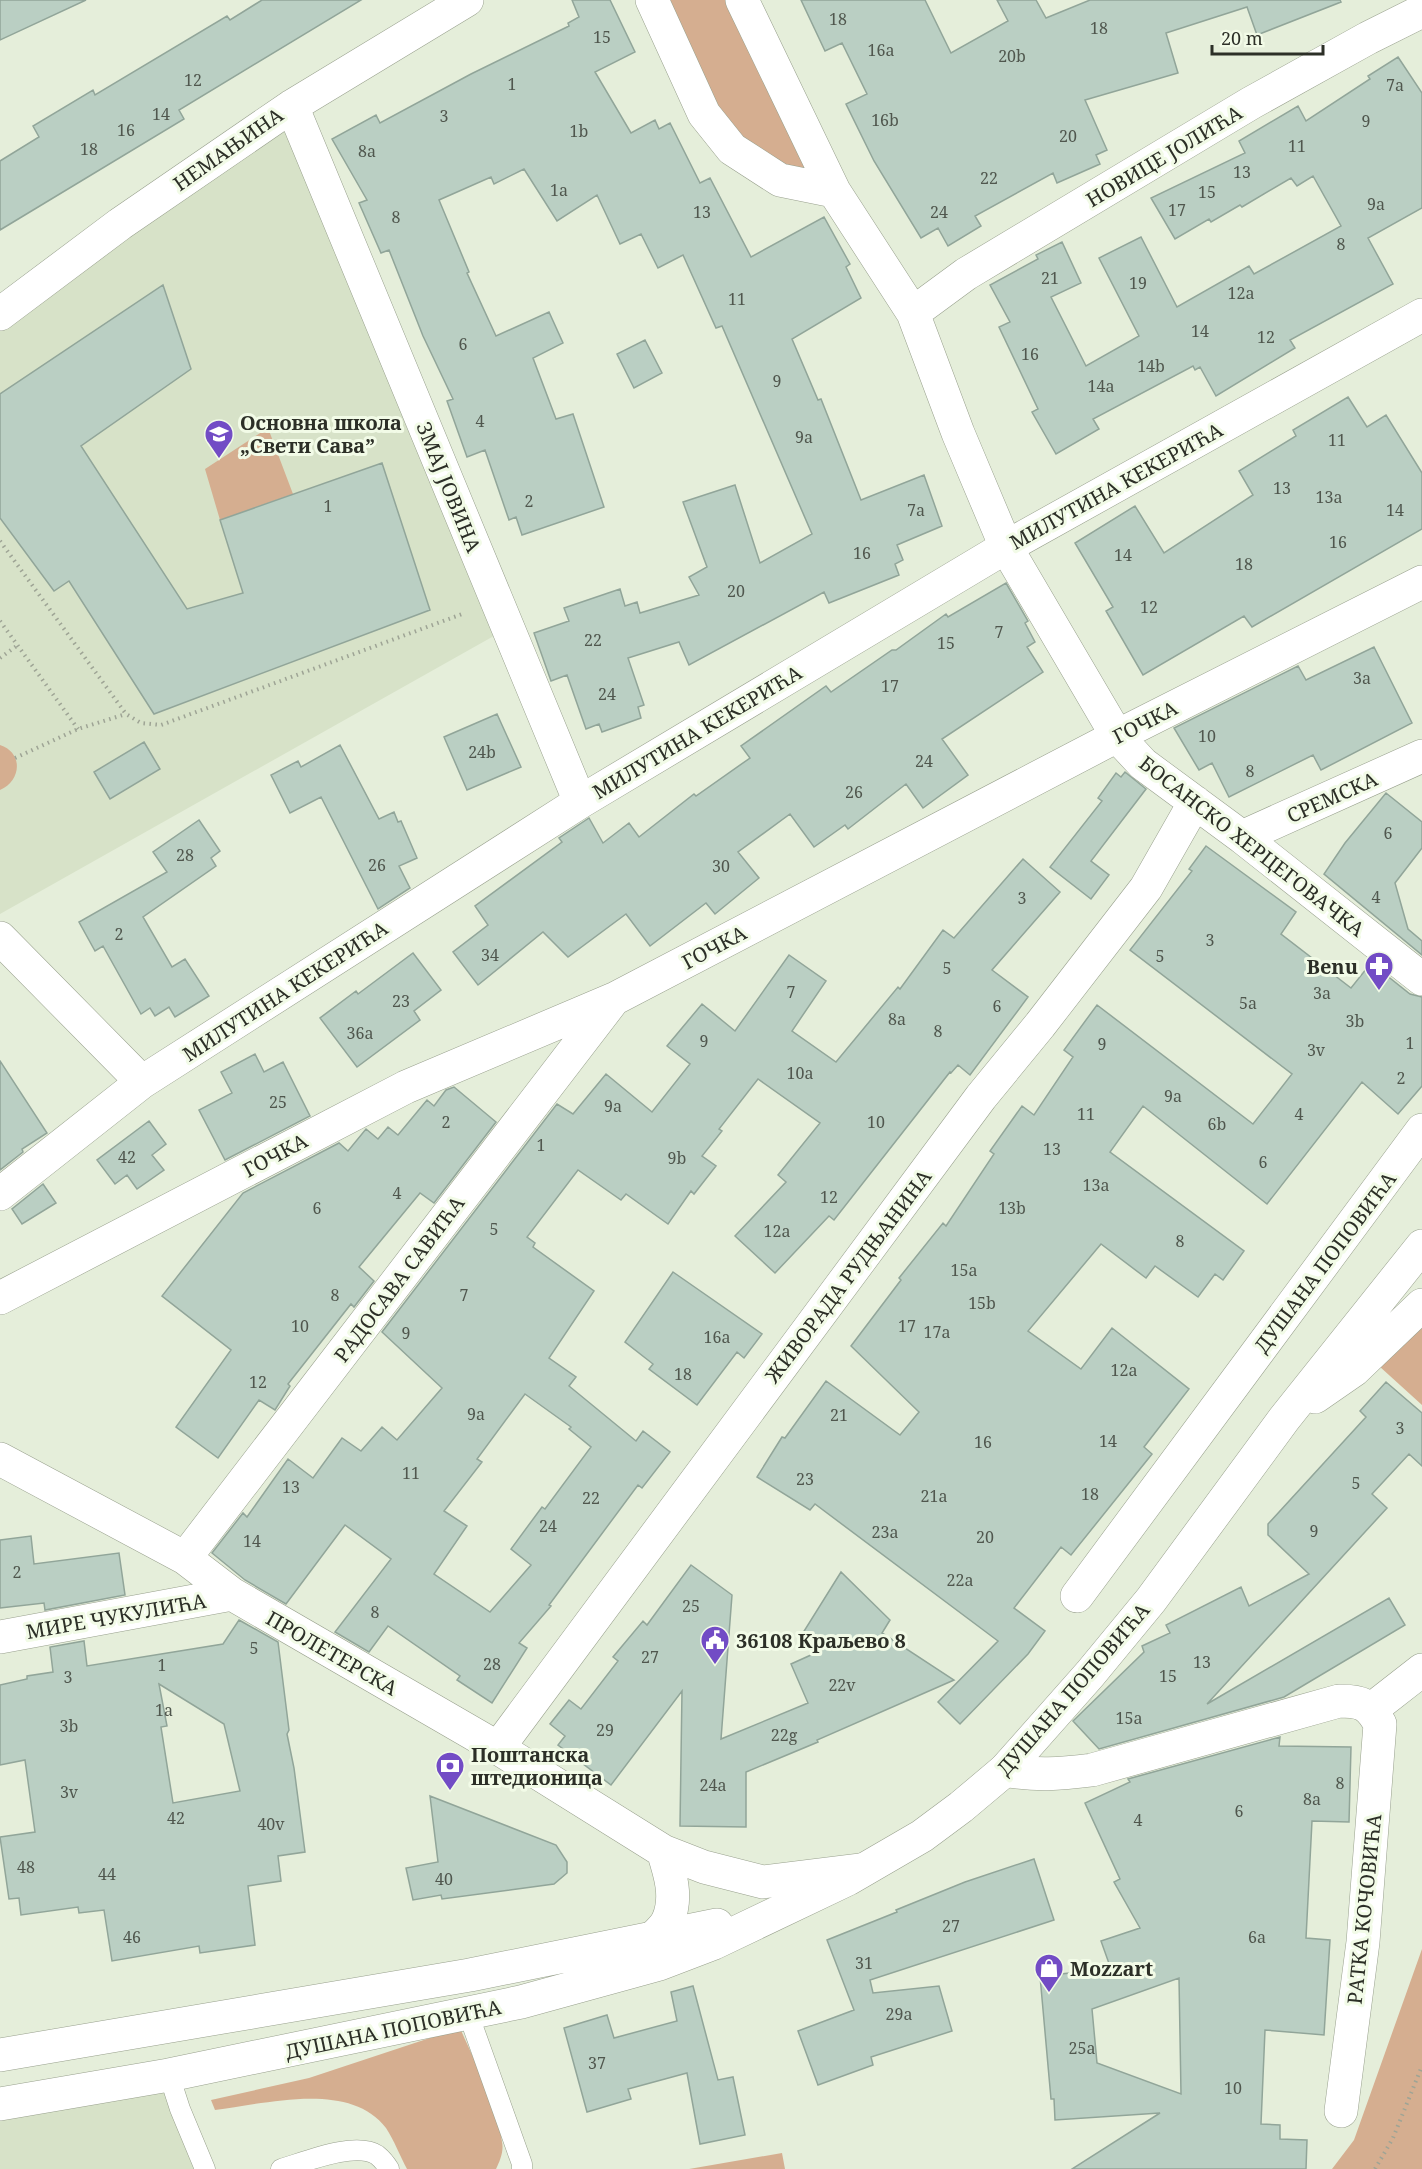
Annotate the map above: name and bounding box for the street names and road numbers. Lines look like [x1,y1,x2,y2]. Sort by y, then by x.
street label: НОВИЦЕ ЈОЛИЋА [1081,98,1248,213]
street label: НЕМАЊИНА [168,101,289,197]
street label: МИЛУТИНА КЕКЕРИЋА [1005,416,1228,556]
street label: ЗМАЈ ЈОВИНА [410,418,488,557]
street label: МИЛУТИНА КЕКЕРИЋА [587,658,807,805]
street label: ГОЧКА [1108,694,1183,750]
street label: БОСАНСКО ХЕРЦЕГОВАЧКА [1134,749,1371,943]
street label: СРЕМСКА [1282,765,1382,829]
street label: МИЛУТИНА КЕКЕРИЋА [177,914,394,1068]
street label: ГОЧКА [677,918,752,975]
street label: ГОЧКА [238,1126,313,1183]
street label: ЖИВОРАДА РУДЊАНИНА [758,1163,938,1389]
street label: ДУШАНА ПОПОВИЋА [1248,1165,1403,1358]
street label: РАДОСАВА САВИЋА [328,1190,471,1368]
street label: МИРЕ ЧУКУЛИЋА [24,1587,209,1645]
street label: ДУШАНА ПОПОВИЋА [991,1596,1156,1781]
street label: ПРОЛЕТЕРСКА [261,1604,403,1702]
street label: РАТКА КОЧОВИЋА [1341,1812,1388,2006]
street label: ДУШАНА ПОПОВИЋА [283,1993,504,2065]

